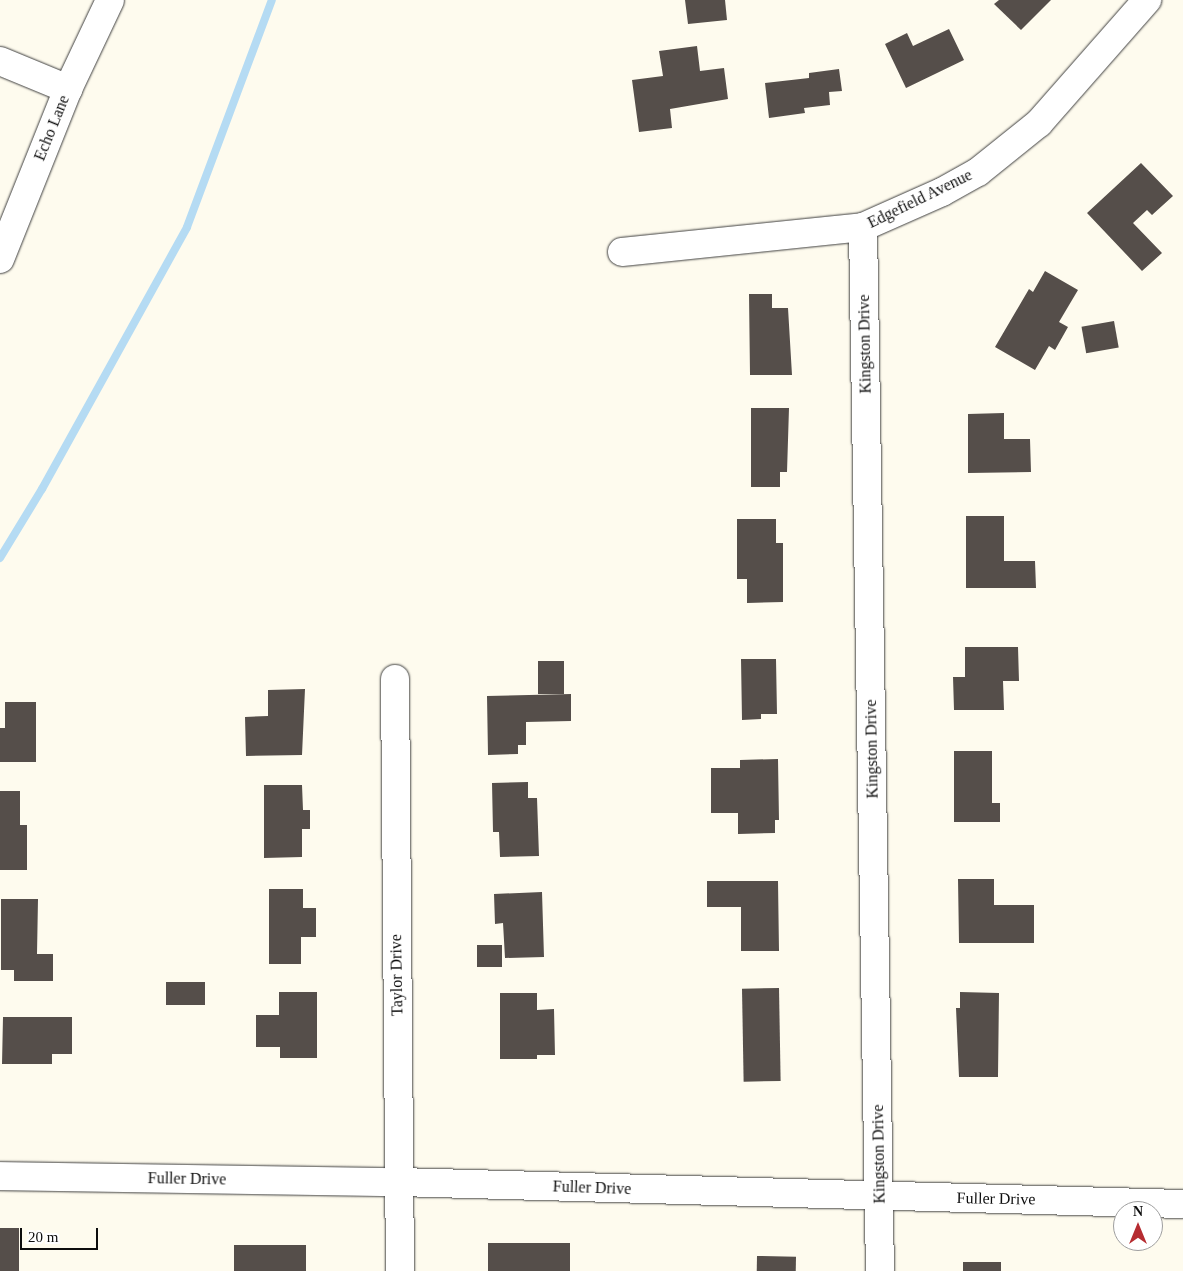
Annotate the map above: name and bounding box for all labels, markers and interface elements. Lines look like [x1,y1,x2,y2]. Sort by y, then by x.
street label: Echo Lane [30,92,74,164]
street label: Edgefield Avenue [864,165,976,233]
street label: Kingston Drive [855,294,875,394]
street label: Kingston Drive [862,699,882,799]
street label: Taylor Drive [387,934,407,1016]
street label: Kingston Drive [869,1104,889,1204]
street label: Fuller Drive [148,1169,226,1189]
street label: Fuller Drive [552,1177,632,1199]
street label: Fuller Drive [957,1189,1035,1209]
north arrow [1113,1201,1163,1251]
text: N [1133,1204,1143,1219]
scale bar [22,1218,100,1250]
text: 20 m [28,1229,58,1245]

